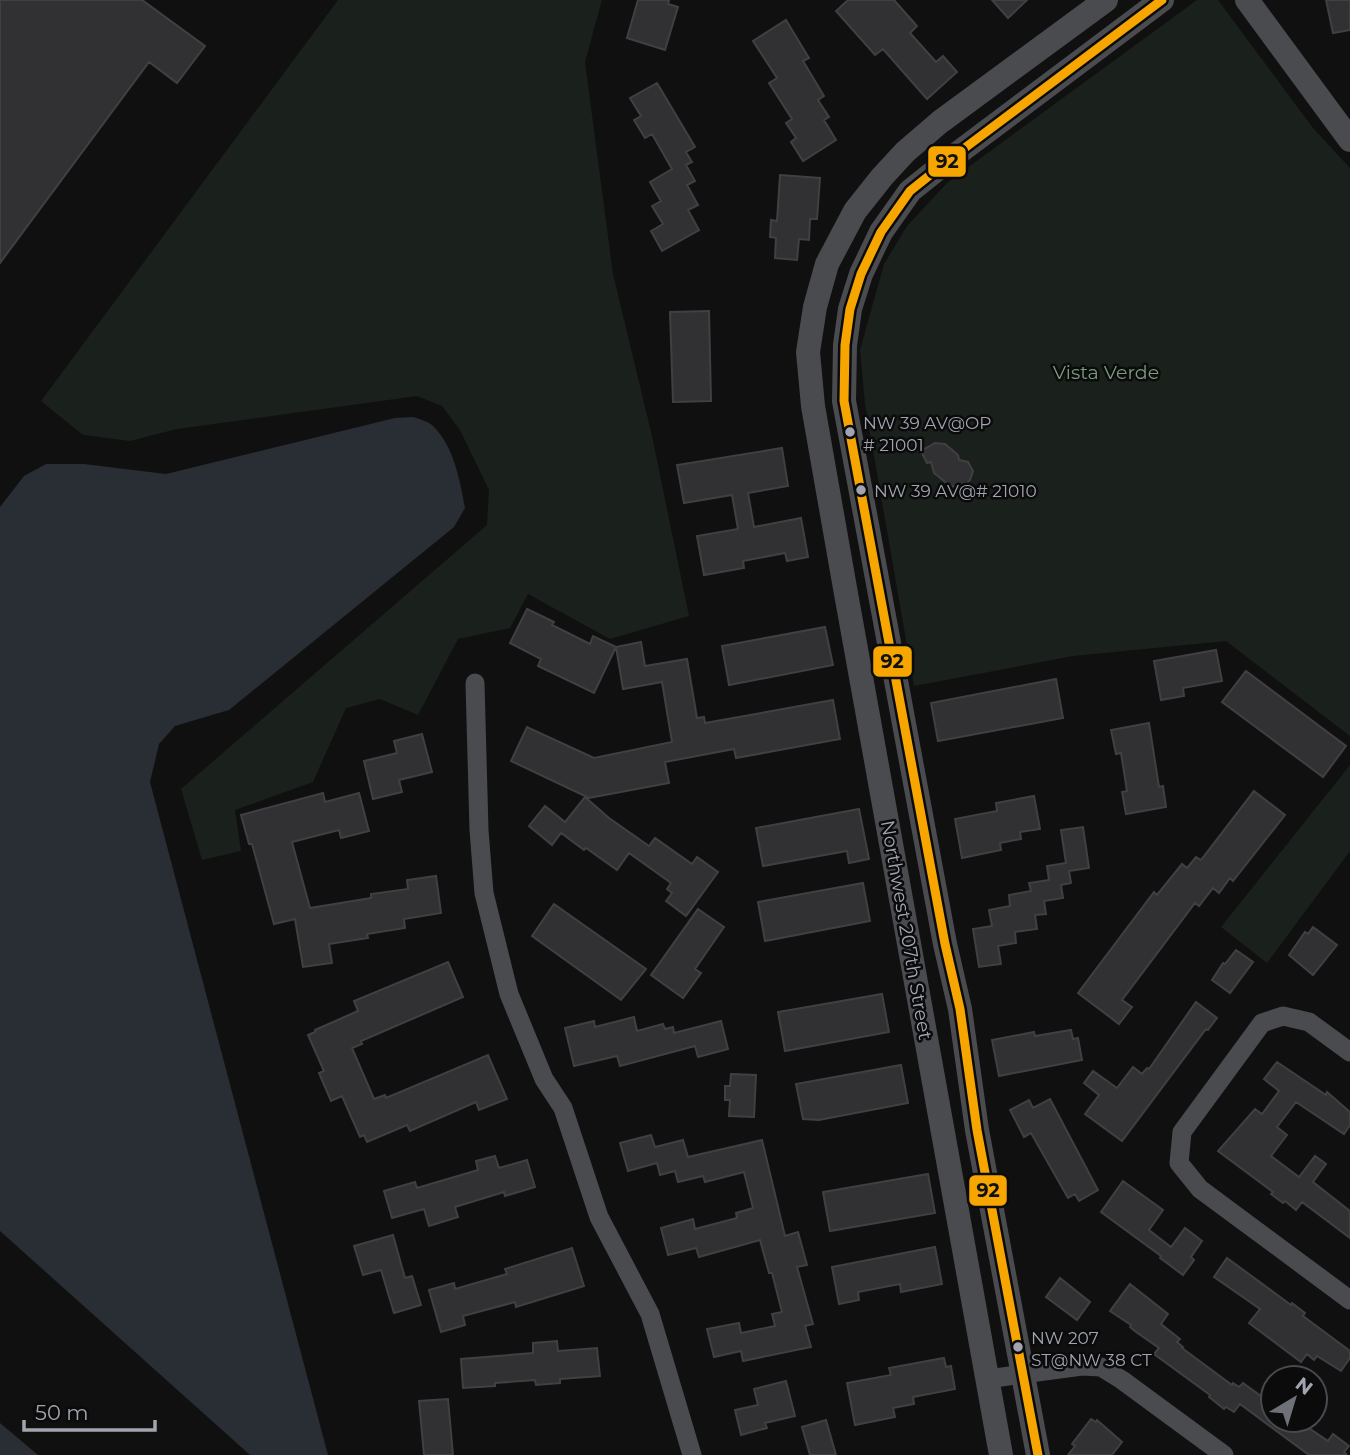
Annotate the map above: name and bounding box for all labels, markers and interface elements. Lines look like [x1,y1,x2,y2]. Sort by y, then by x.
line badge: 92 [927,145,967,178]
text: 92 [935,150,959,173]
park label: Vista Verde [1053,361,1159,384]
place label: NW 39 AV@OP # 21001 [863,413,991,455]
marker: NW 39 AV@OP # 21001 [843,425,857,439]
place label: NW 39 AV@# 21010 [874,481,1037,501]
marker: NW 39 AV@# 21010 [854,483,868,497]
line badge: 92 [872,645,913,678]
text: 92 [880,650,904,673]
street label: Northwest 207th Street [876,818,937,1042]
line badge: 92 [968,1174,1008,1207]
text: 92 [976,1179,1000,1202]
place label: NW 207 ST@NW 38 CT [1031,1328,1152,1370]
marker: NW 207 ST@NW 38 CT [1011,1340,1025,1354]
north arrow [1259,1364,1329,1434]
text: N [1291,1372,1317,1400]
scale bar [24,1388,156,1432]
text: 50 m [35,1400,89,1425]

